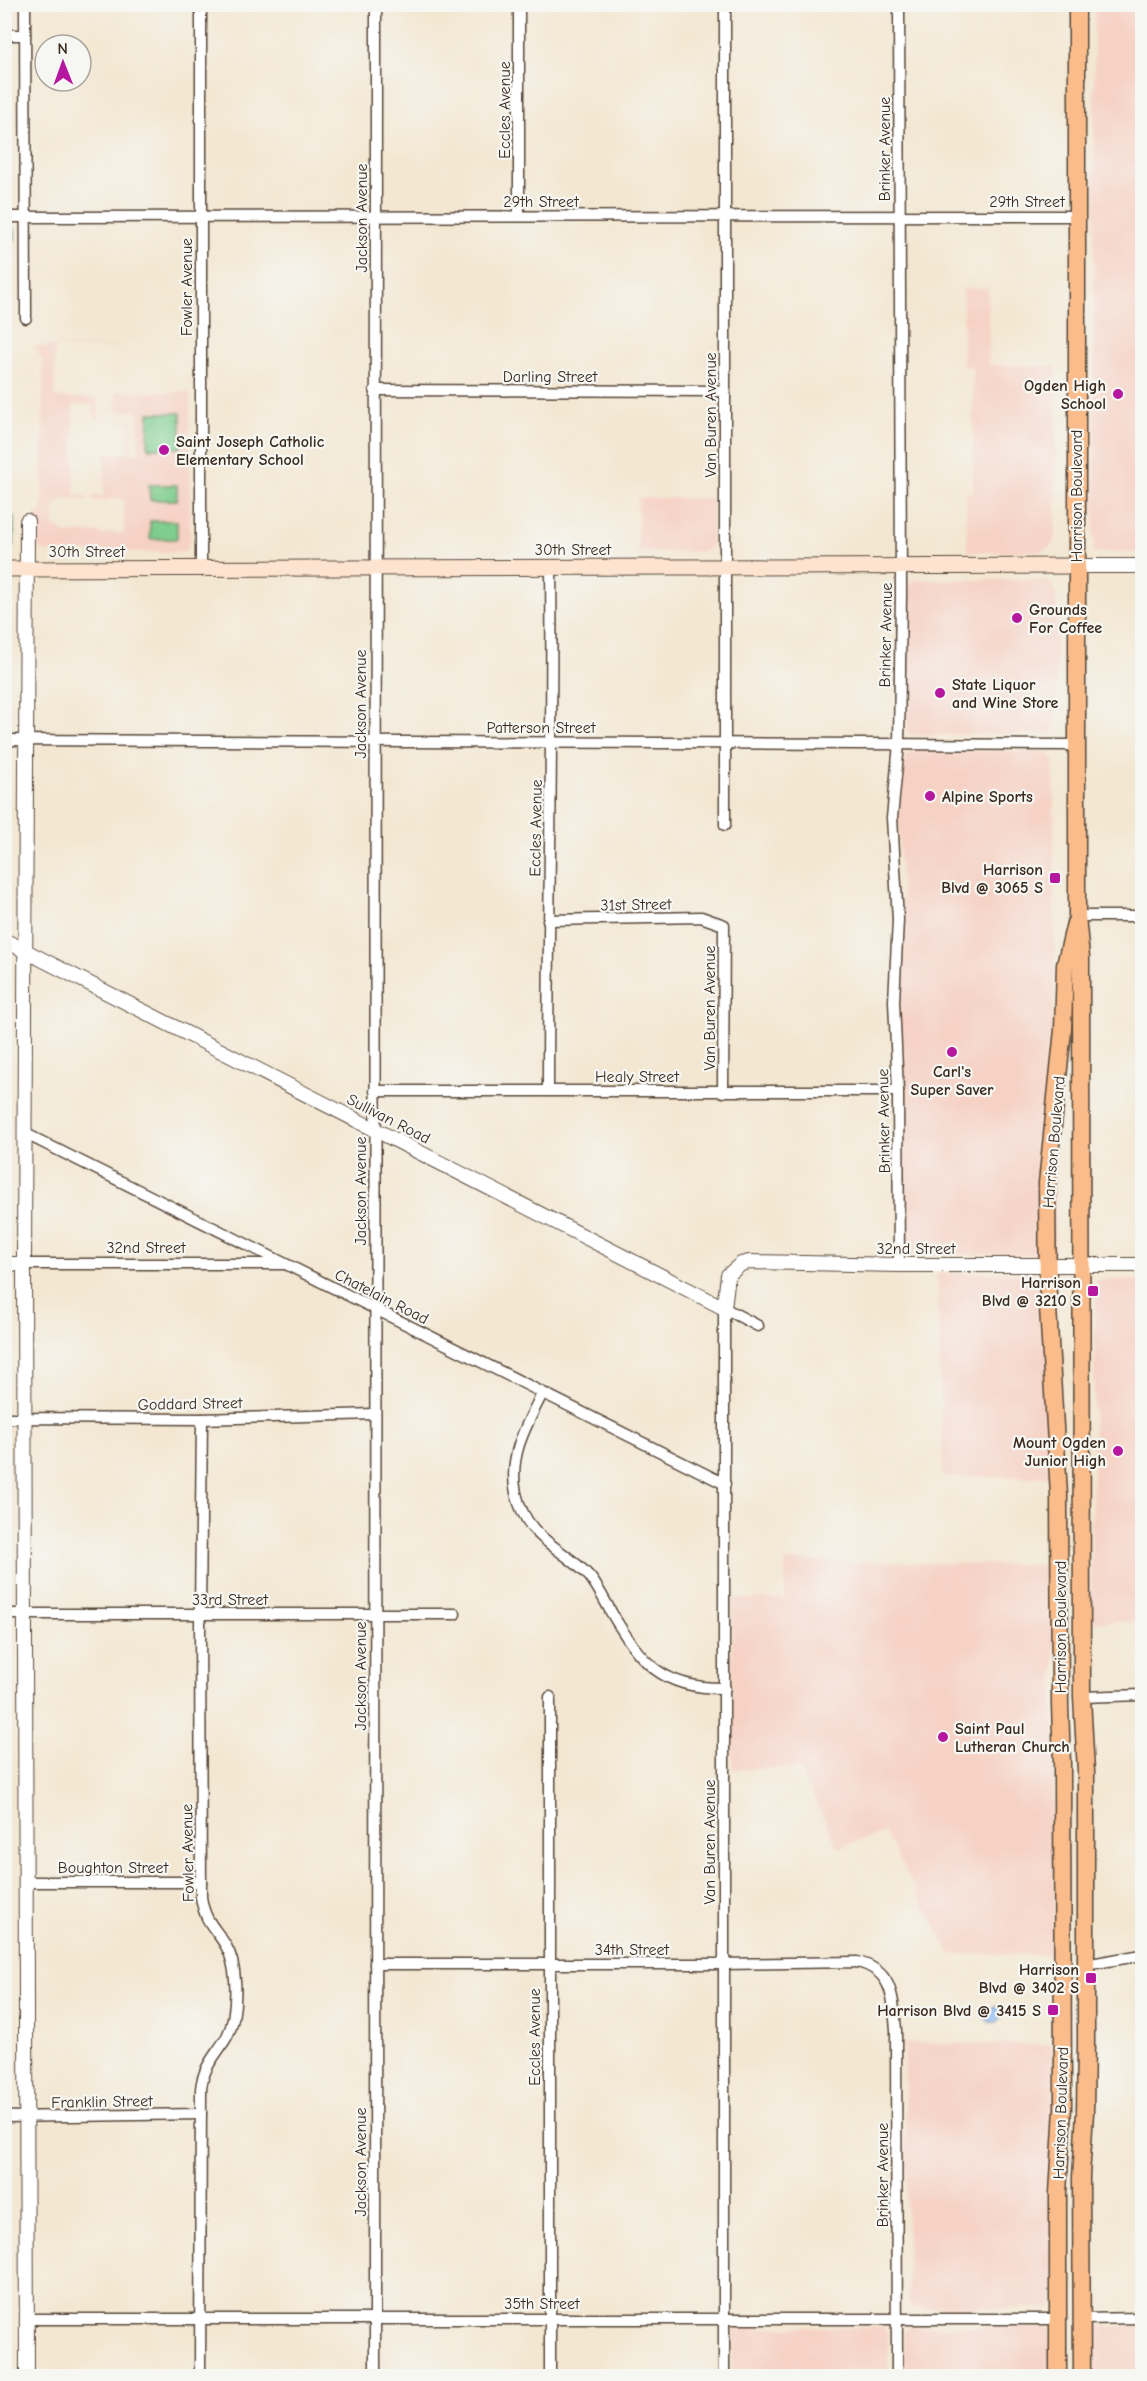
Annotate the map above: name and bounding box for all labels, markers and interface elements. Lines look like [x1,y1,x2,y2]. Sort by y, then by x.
north arrow [33,33,93,93]
text: N [57,40,68,58]
street label: Eccles Avenue [496,61,514,159]
street label: Brinker Avenue [876,97,894,201]
street label: Jackson Avenue [353,163,371,273]
street label: 29th Street [503,193,579,211]
street label: 29th Street [989,193,1065,211]
street label: Fowler Avenue [178,238,196,336]
street label: Van Buren Avenue [702,352,720,478]
street label: Darling Street [503,368,598,386]
place label: Ogden High School [1024,377,1106,413]
marker: Ogden High School [1111,387,1125,401]
street label: Harrison Boulevard [1068,430,1086,562]
place label: Saint Joseph Catholic Elementary School [176,433,325,469]
marker: Saint Joseph Catholic Elementary School [157,443,171,457]
street label: 30th Street [535,541,612,559]
street label: 30th Street [49,543,126,561]
street label: Brinker Avenue [876,583,896,687]
place label: Grounds For Coffee [1029,601,1102,637]
marker: Grounds For Coffee [1010,611,1024,625]
street label: Jackson Avenue [352,649,370,759]
place label: State Liquor and Wine Store [952,676,1058,712]
marker: State Liquor and Wine Store [933,686,947,700]
street label: Patterson Street [487,719,596,737]
street label: Eccles Avenue [526,779,546,877]
place label: Alpine Sports [942,788,1033,806]
marker: Alpine Sports [923,789,937,803]
place label: Harrison Blvd @ 3065 S [941,861,1043,897]
marker: Harrison Blvd @ 3065 S [1048,871,1062,885]
street label: 31st Street [600,895,672,915]
street label: Van Buren Avenue [701,945,719,1071]
marker: Carl's Super Saver [945,1045,959,1059]
place label: Carl's Super Saver [910,1063,994,1099]
street label: Healy Street [595,1068,679,1086]
street label: Brinker Avenue [874,1069,894,1173]
street label: Harrison Boulevard [1039,1075,1069,1209]
street label: Sullivan Road [344,1090,433,1148]
street label: Jackson Avenue [352,1136,370,1246]
street label: 32nd Street [106,1239,186,1257]
street label: 32nd Street [876,1240,956,1258]
street label: Chatelain Road [332,1266,431,1328]
place label: Harrison Blvd @ 3210 S [982,1274,1081,1310]
marker: Harrison Blvd @ 3210 S [1086,1284,1100,1298]
street label: Goddard Street [137,1394,243,1414]
place label: Mount Ogden Junior High [1013,1434,1106,1470]
marker: Mount Ogden Junior High [1111,1444,1125,1458]
street label: Harrison Boulevard [1052,1561,1070,1693]
street label: 33rd Street [192,1591,268,1609]
street label: Jackson Avenue [352,1621,370,1731]
place label: Saint Paul Lutheran Church [955,1720,1070,1756]
marker: Saint Paul Lutheran Church [936,1730,950,1744]
street label: Van Buren Avenue [701,1779,719,1905]
street label: Fowler Avenue [178,1804,198,1902]
street label: Boughton Street [58,1859,169,1877]
street label: 34th Street [595,1941,670,1959]
place label: Harrison Blvd @ 3402 S [979,1961,1079,1997]
marker: Harrison Blvd @ 3402 S [1084,1971,1098,1985]
street label: Eccles Avenue [526,1988,544,2086]
place label: Harrison Blvd @ 3415 S [877,2002,1041,2020]
marker: Harrison Blvd @ 3415 S [1046,2003,1060,2017]
street label: Harrison Boulevard [1050,2047,1072,2180]
street label: Franklin Street [51,2092,153,2112]
street label: Jackson Avenue [352,2107,370,2217]
street label: Brinker Avenue [874,2123,892,2227]
street label: 35th Street [504,2295,580,2313]

